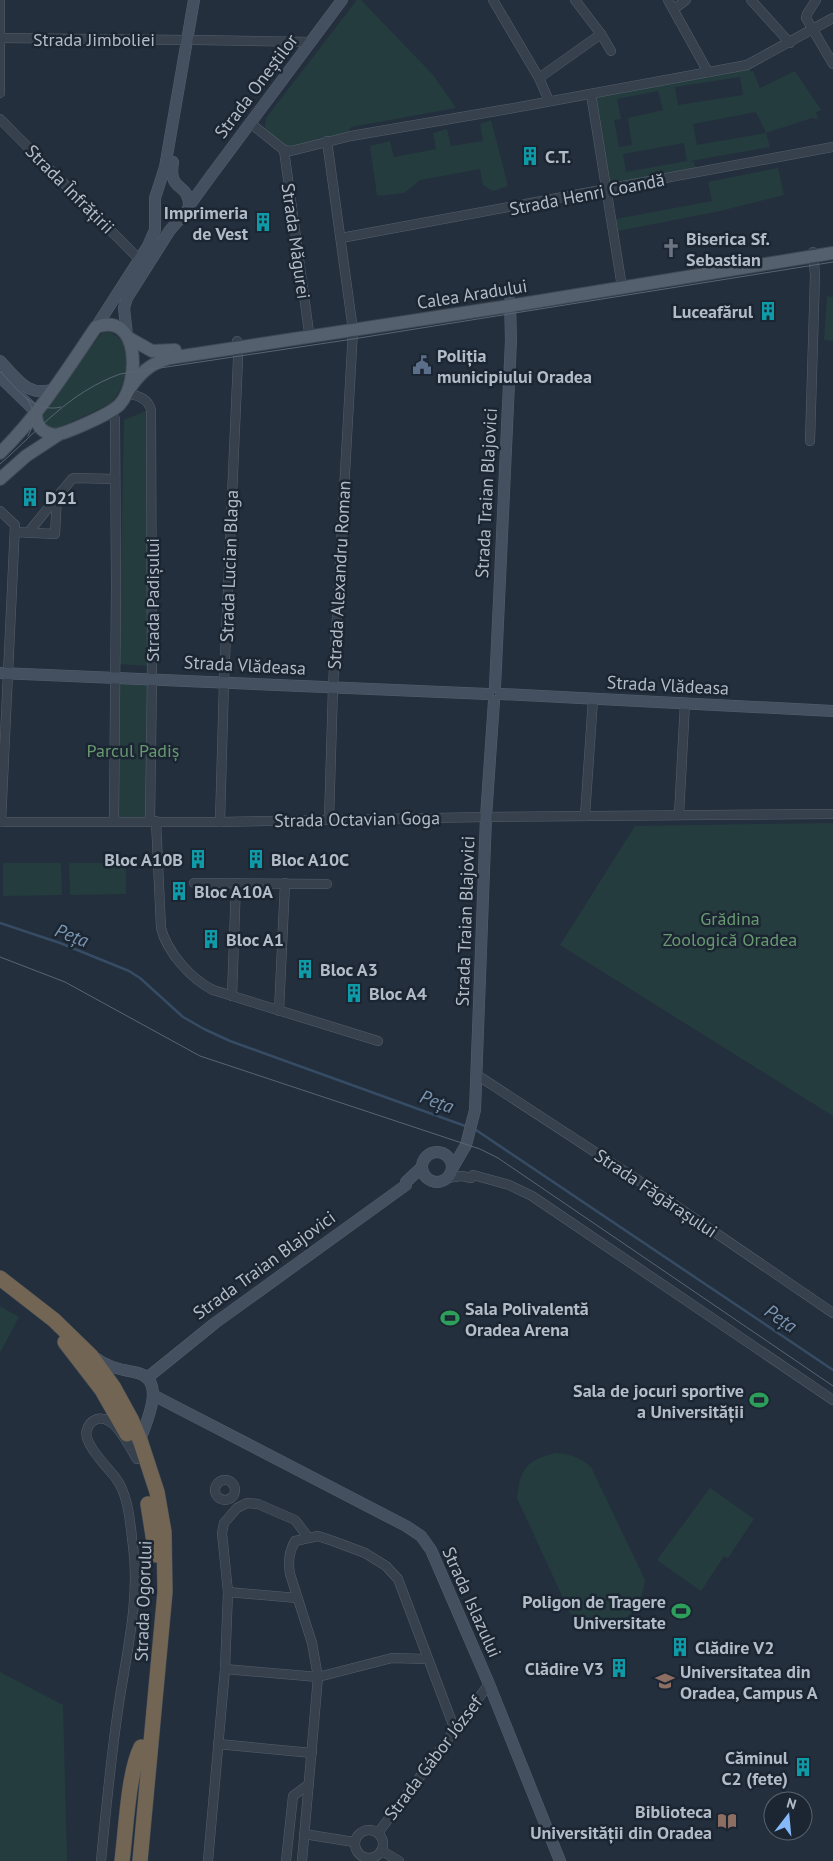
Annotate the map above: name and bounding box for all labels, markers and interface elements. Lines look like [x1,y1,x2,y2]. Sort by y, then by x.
street label: Strada Jimboliei [33,28,155,51]
street label: Strada Oneștilor [209,29,303,143]
street label: Strada Înfrățirii [21,140,119,238]
building icon: C.T. [519,145,541,167]
place label: C.T. [545,145,571,168]
street label: Strada Henri Coandă [507,168,667,220]
street label: Strada Măgurei [276,182,316,300]
place label: Imprimeria de Vest [164,201,249,245]
building icon: Imprimeria de Vest [252,211,274,233]
place label: Biserica Sf. Sebastian [686,227,770,271]
church icon: Biserica Sf. Sebastian [660,237,682,259]
street label: Calea Aradului [415,274,529,314]
place label: Luceafărul [673,300,754,323]
building icon: Luceafărul [757,300,779,322]
place label: Poliția municipiului Oradea [437,344,592,388]
public building icon: Poliția municipiului Oradea [411,354,433,376]
street label: Strada Traian Blajovici [470,407,502,579]
street label: Strada Alexandru Roman [323,480,355,670]
building icon: D21 [19,486,41,508]
place label: D21 [45,486,77,509]
street label: Strada Lucian Blaga [215,489,243,643]
street label: Strada Padișului [141,538,164,662]
street label: Strada Vlădeasa [183,650,307,680]
street label: Strada Vlădeasa [606,670,730,700]
park label: Parcul Padiș [87,739,179,762]
street label: Strada Octavian Goga [274,806,440,832]
street label: Strada Traian Blajovici [451,835,479,1007]
place label: Bloc A10B [104,848,183,871]
building icon: Bloc A10B [187,848,209,870]
building icon: Bloc A10C [245,848,267,870]
place label: Bloc A10C [271,848,349,871]
building icon: Bloc A10A [168,880,190,902]
place label: Bloc A10A [194,880,273,903]
park label: Grădina Zoologică Oradea [663,907,797,951]
water label: Peța [52,918,93,953]
building icon: Bloc A1 [200,928,222,950]
place label: Bloc A1 [226,928,284,951]
building icon: Bloc A3 [294,958,316,980]
place label: Bloc A3 [320,958,378,981]
building icon: Bloc A4 [343,982,365,1004]
place label: Bloc A4 [369,982,427,1005]
water label: Peța [417,1084,458,1118]
street label: Strada Făgărașului [590,1143,722,1243]
street label: Strada Traian Blajovici [188,1206,340,1324]
place label: Sala Polivalentă Oradea Arena [465,1297,589,1341]
water label: Peța [760,1299,802,1338]
sports icon: Sala Polivalentă Oradea Arena [439,1307,461,1329]
place label: Sala de jocuri sportive a Universității [573,1379,744,1423]
sports icon: Sala de jocuri sportive a Universității [748,1389,770,1411]
street label: Strada Ogorului [129,1540,157,1662]
street label: Strada Islazului [437,1543,507,1661]
place label: Poligon de Tragere Universitate [522,1590,666,1634]
sports icon: Poligon de Tragere Universitate [670,1600,692,1622]
building icon: Clădire V2 [669,1636,691,1658]
place label: Clădire V2 [695,1636,774,1659]
place label: Clădire V3 [525,1657,604,1680]
building icon: Clădire V3 [608,1657,630,1679]
place label: Universitatea din Oradea, Campus A [680,1660,818,1704]
school or university icon: Universitatea din Oradea, Campus A [654,1670,676,1692]
street label: Strada Gábor József [379,1690,488,1825]
place label: Căminul C2 (fete) [721,1746,789,1790]
building icon: Căminul C2 (fete) [792,1756,814,1778]
north arrow [763,1791,813,1841]
text: N [785,1794,798,1813]
place label: Biblioteca Universității din Oradea [530,1800,712,1844]
library icon: Biblioteca Universității din Oradea [716,1810,738,1832]

